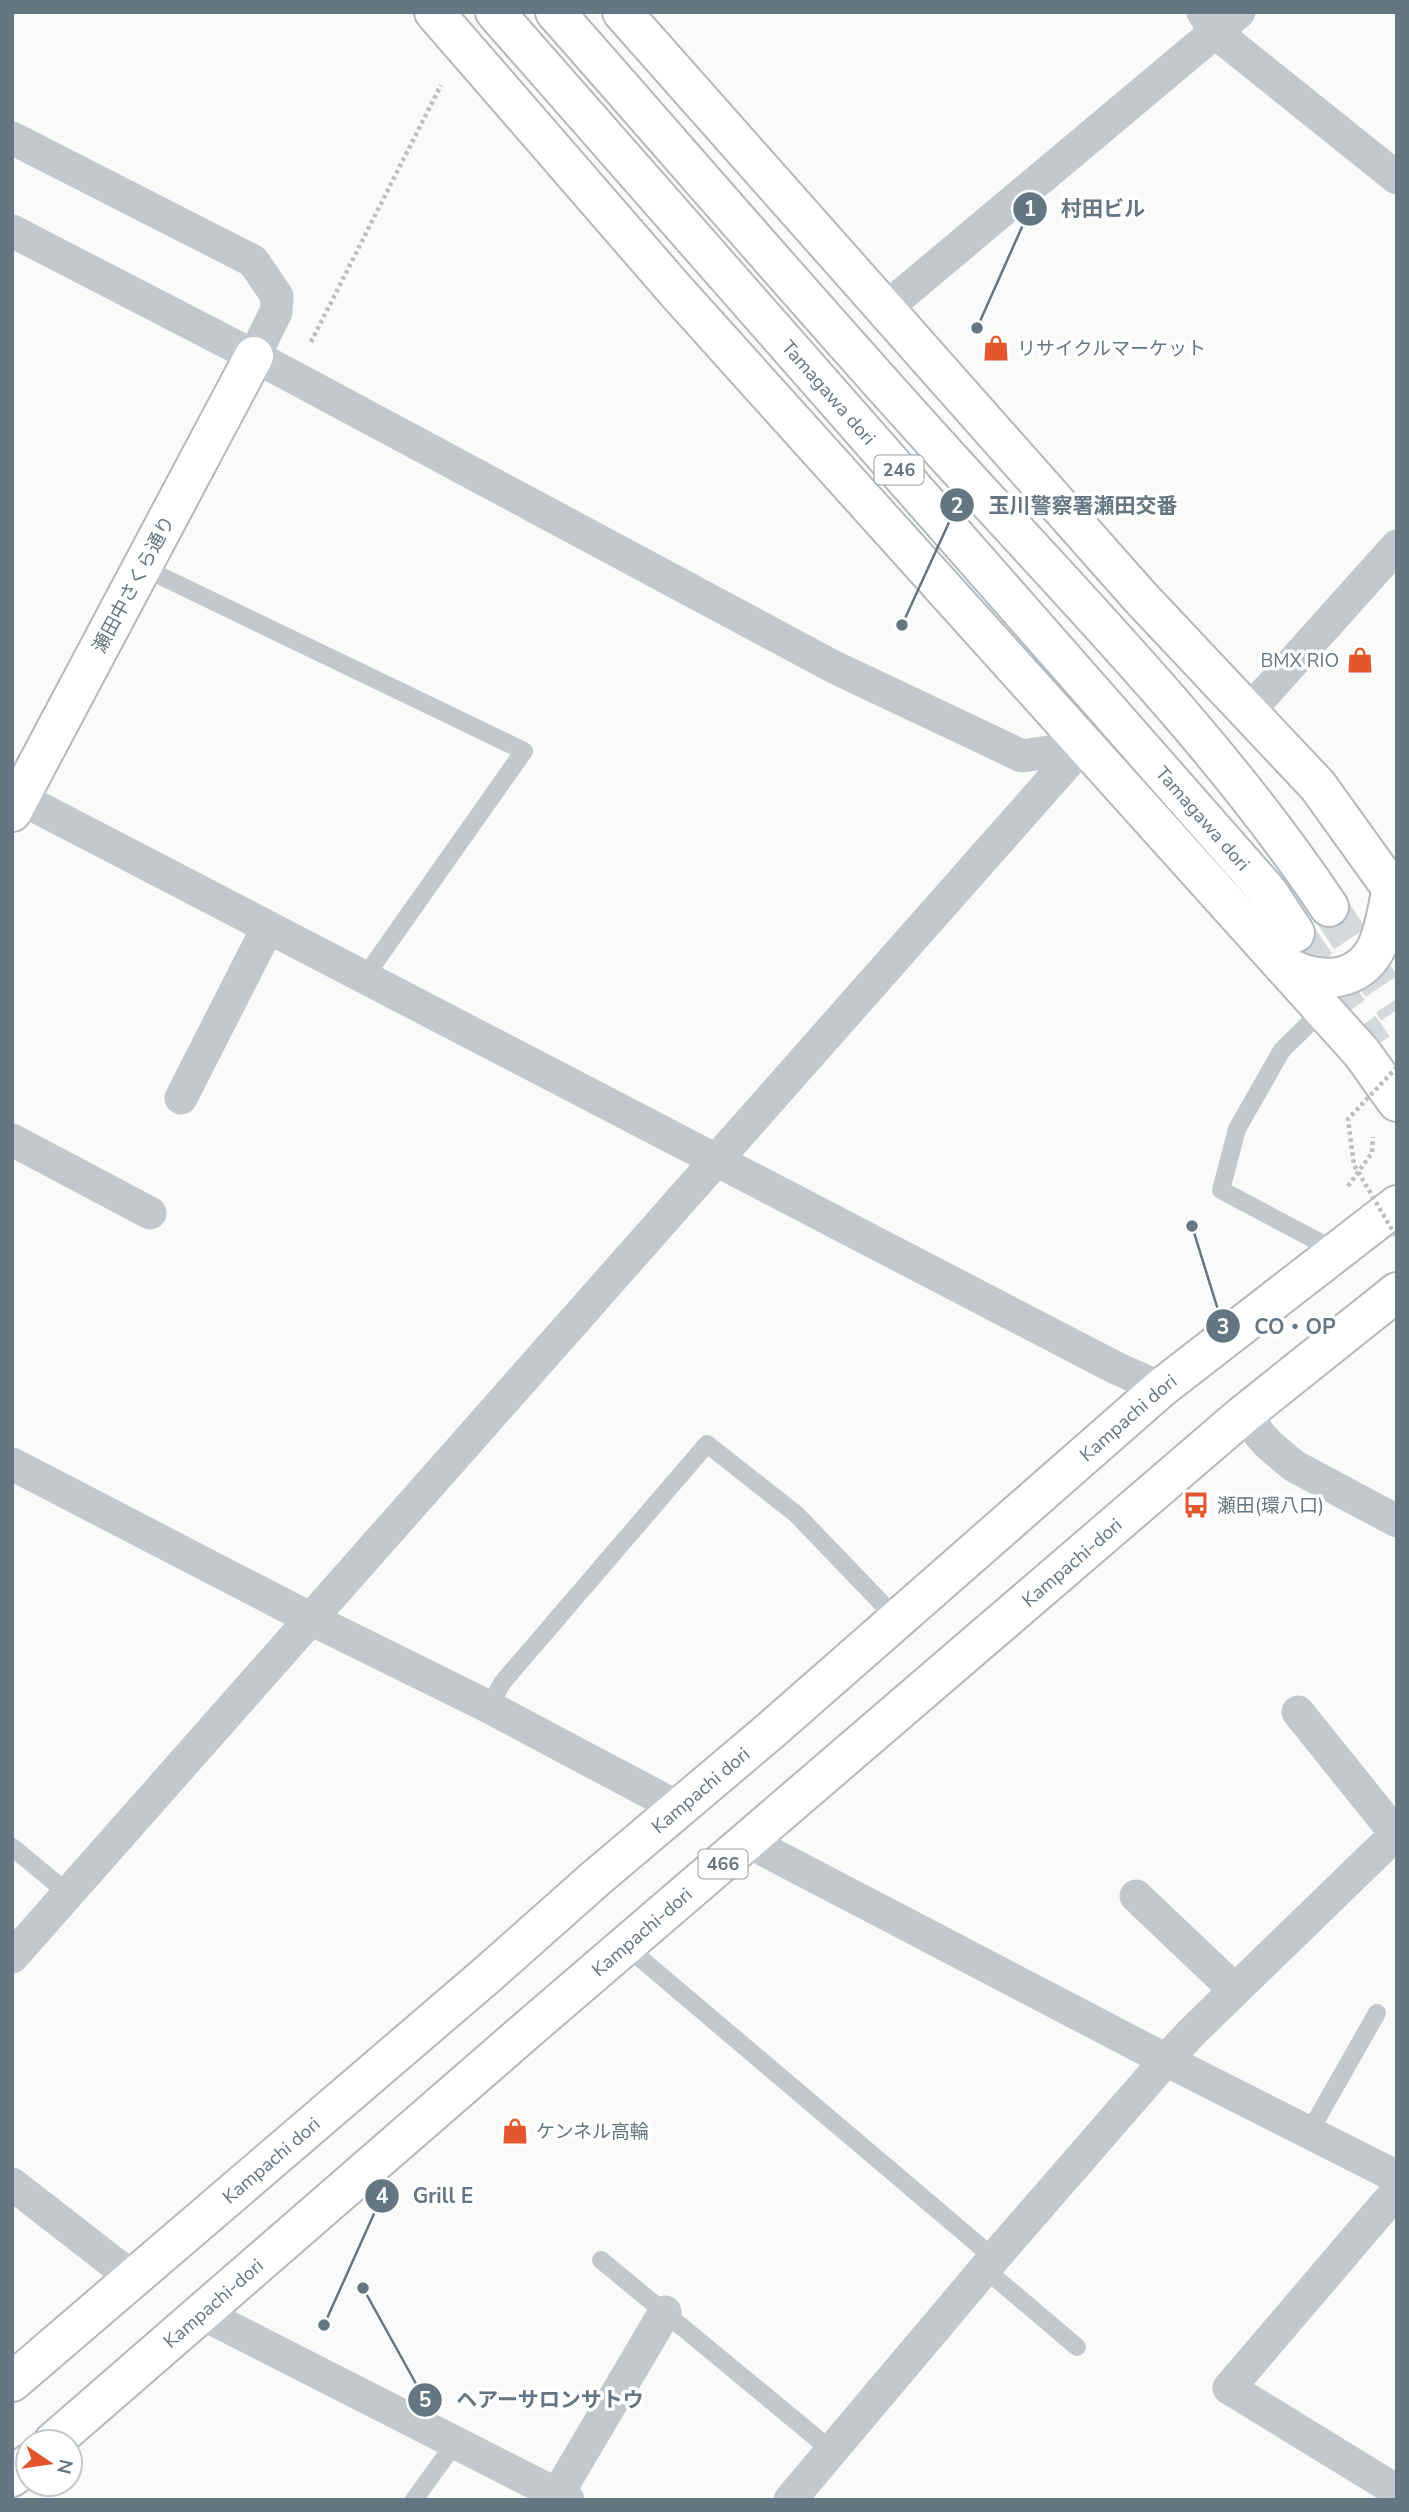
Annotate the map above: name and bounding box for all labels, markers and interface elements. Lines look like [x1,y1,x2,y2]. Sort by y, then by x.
callout: 村田ビル [1012,188,1159,230]
text: 1 [1024,195,1036,223]
text: 村田ビル [1061,195,1145,223]
shop icon: リサイクルマーケット [981,333,1011,363]
street label: Tamagawa dori [775,335,881,451]
place label: リサイクルマーケット [1017,336,1206,362]
road number: 246 [874,456,923,484]
callout: 玉川警察署瀬田交番 [939,484,1191,526]
text: 2 [951,492,963,520]
text: 玉川警察署瀬田交番 [989,492,1178,520]
street label: 瀬田中さくら通り [87,511,181,658]
shop icon: BMX RIO [1345,645,1375,675]
place label: BMX RIO [1261,648,1339,674]
street label: Tamagawa dori [1149,761,1255,877]
callout: CO・OP [1205,1305,1350,1347]
text: 3 [1217,1313,1229,1341]
text: CO・OP [1254,1313,1336,1341]
street label: Kampachi dori [1074,1369,1182,1468]
bus stop icon: 瀬田(環八口) [1181,1490,1211,1520]
place label: 瀬田(環八口) [1217,1493,1324,1519]
street label: Kampachi-dori [1017,1512,1128,1613]
street label: Kampachi dori [646,1742,756,1840]
road number: 466 [698,1850,748,1878]
street label: Kampachi-dori [586,1882,698,1983]
street label: Kampachi dori [217,2112,326,2210]
shop icon: ケンネル高輪 [500,2116,530,2146]
place label: ケンネル高輪 [536,2119,649,2145]
callout: Grill E [364,2175,488,2217]
text: 4 [376,2182,389,2210]
text: Grill E [413,2182,473,2210]
street label: Kampachi-dori [158,2253,269,2354]
callout: ヘアーサロンサトウ [408,2379,658,2421]
text: 5 [419,2386,431,2414]
text: ヘアーサロンサトウ [456,2386,644,2414]
north arrow [14,2428,84,2498]
text: N [50,2457,79,2476]

